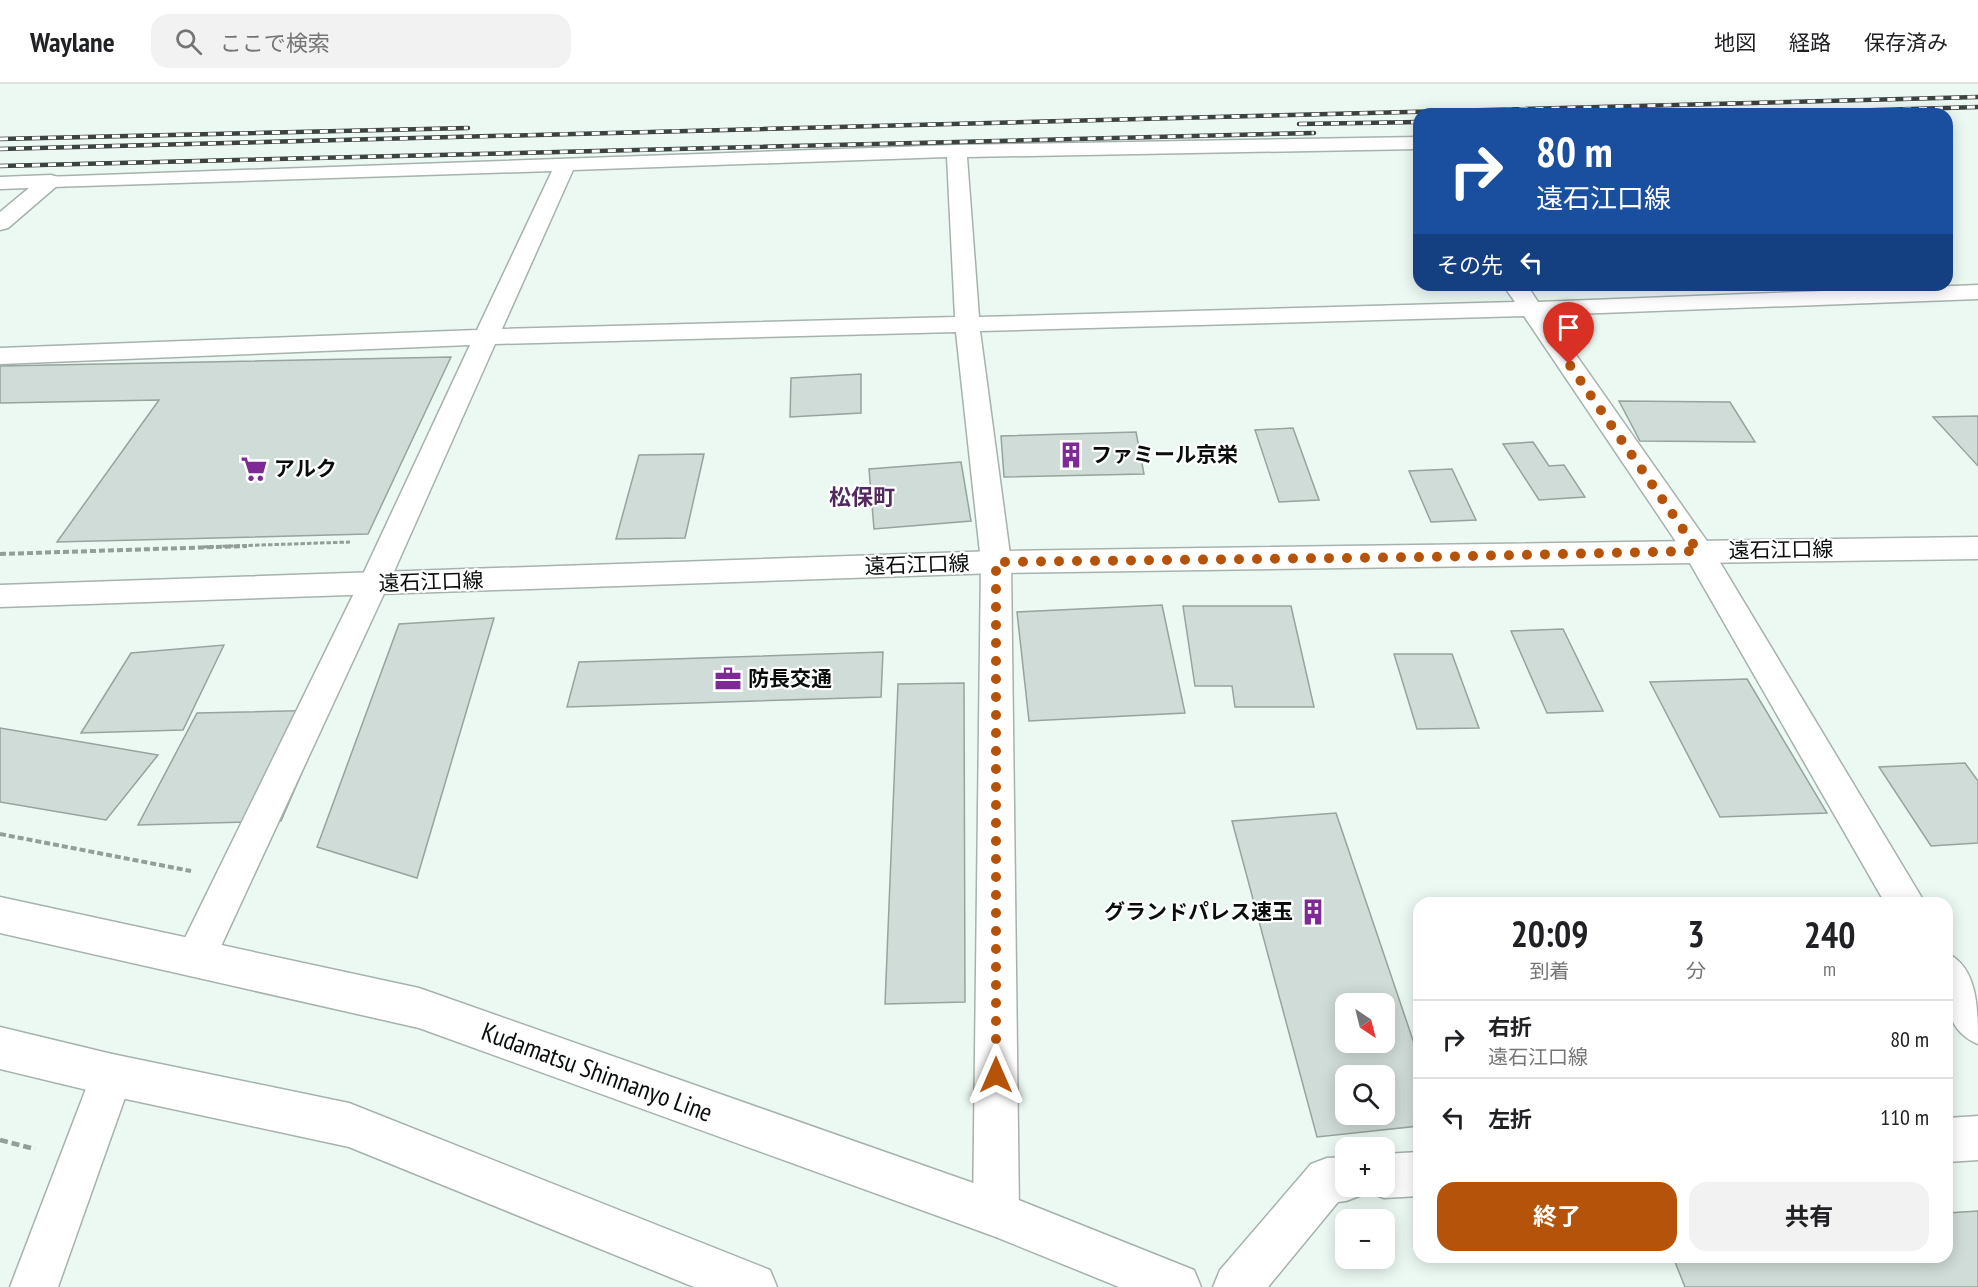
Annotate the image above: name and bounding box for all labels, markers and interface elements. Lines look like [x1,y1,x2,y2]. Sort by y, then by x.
search box [151,14,571,68]
text: Waylane [30,23,115,60]
icon: search [172,25,205,58]
text: ここで検索 [220,29,330,57]
text: 地図 [1714,29,1756,56]
text: 経路 [1789,29,1831,56]
text: 保存済み [1864,29,1948,56]
text: 80 m [1536,124,1613,179]
icon: right [1437,132,1515,210]
text: 遠石江口線 [1536,181,1671,215]
icon: left [1515,246,1548,279]
text: その先 [1437,251,1503,279]
pin [1543,302,1594,364]
icon: arrive [1552,311,1585,344]
building icon: ファミール京栄 [1056,440,1086,470]
place label: ファミール京栄 [1091,441,1238,468]
supermarket icon: アルク [239,454,269,484]
place label: アルク [274,455,337,482]
district label: 松保町 [829,483,895,511]
street label: 遠石江口線 [1728,535,1834,564]
street label: 遠石江口線 [864,549,970,580]
street label: 遠石江口線 [378,566,484,597]
office icon: 防長交通 [713,664,743,694]
place label: 防長交通 [748,665,832,692]
building icon: グランドパレス速玉 [1298,897,1328,927]
place label: グランドパレス速玉 [1104,898,1293,925]
text: 20:09 [1511,910,1589,957]
text: 3 [1688,910,1705,957]
text: 240 [1804,911,1855,958]
text: m [1823,956,1836,982]
text: 到着 [1530,958,1570,984]
text: 分 [1686,958,1706,984]
north arrow [1335,993,1395,1053]
map controls [1335,993,1395,1269]
text: 右折 [1488,1013,1532,1041]
street label: Kudamatsu Shinnanyo Line [477,1014,717,1129]
icon: right [1437,1023,1470,1056]
text: 80 m [1890,1025,1929,1053]
position arrow [964,1043,1028,1107]
text: 遠石江口線 [1488,1044,1588,1070]
button: search [1335,1065,1395,1125]
icon: left [1437,1101,1470,1134]
text: 110 m [1880,1103,1929,1131]
text: 左折 [1488,1105,1532,1133]
button: + [1335,1137,1395,1197]
button: 終了 [1437,1182,1677,1251]
button: 共有 [1689,1182,1929,1251]
button: − [1335,1209,1395,1269]

